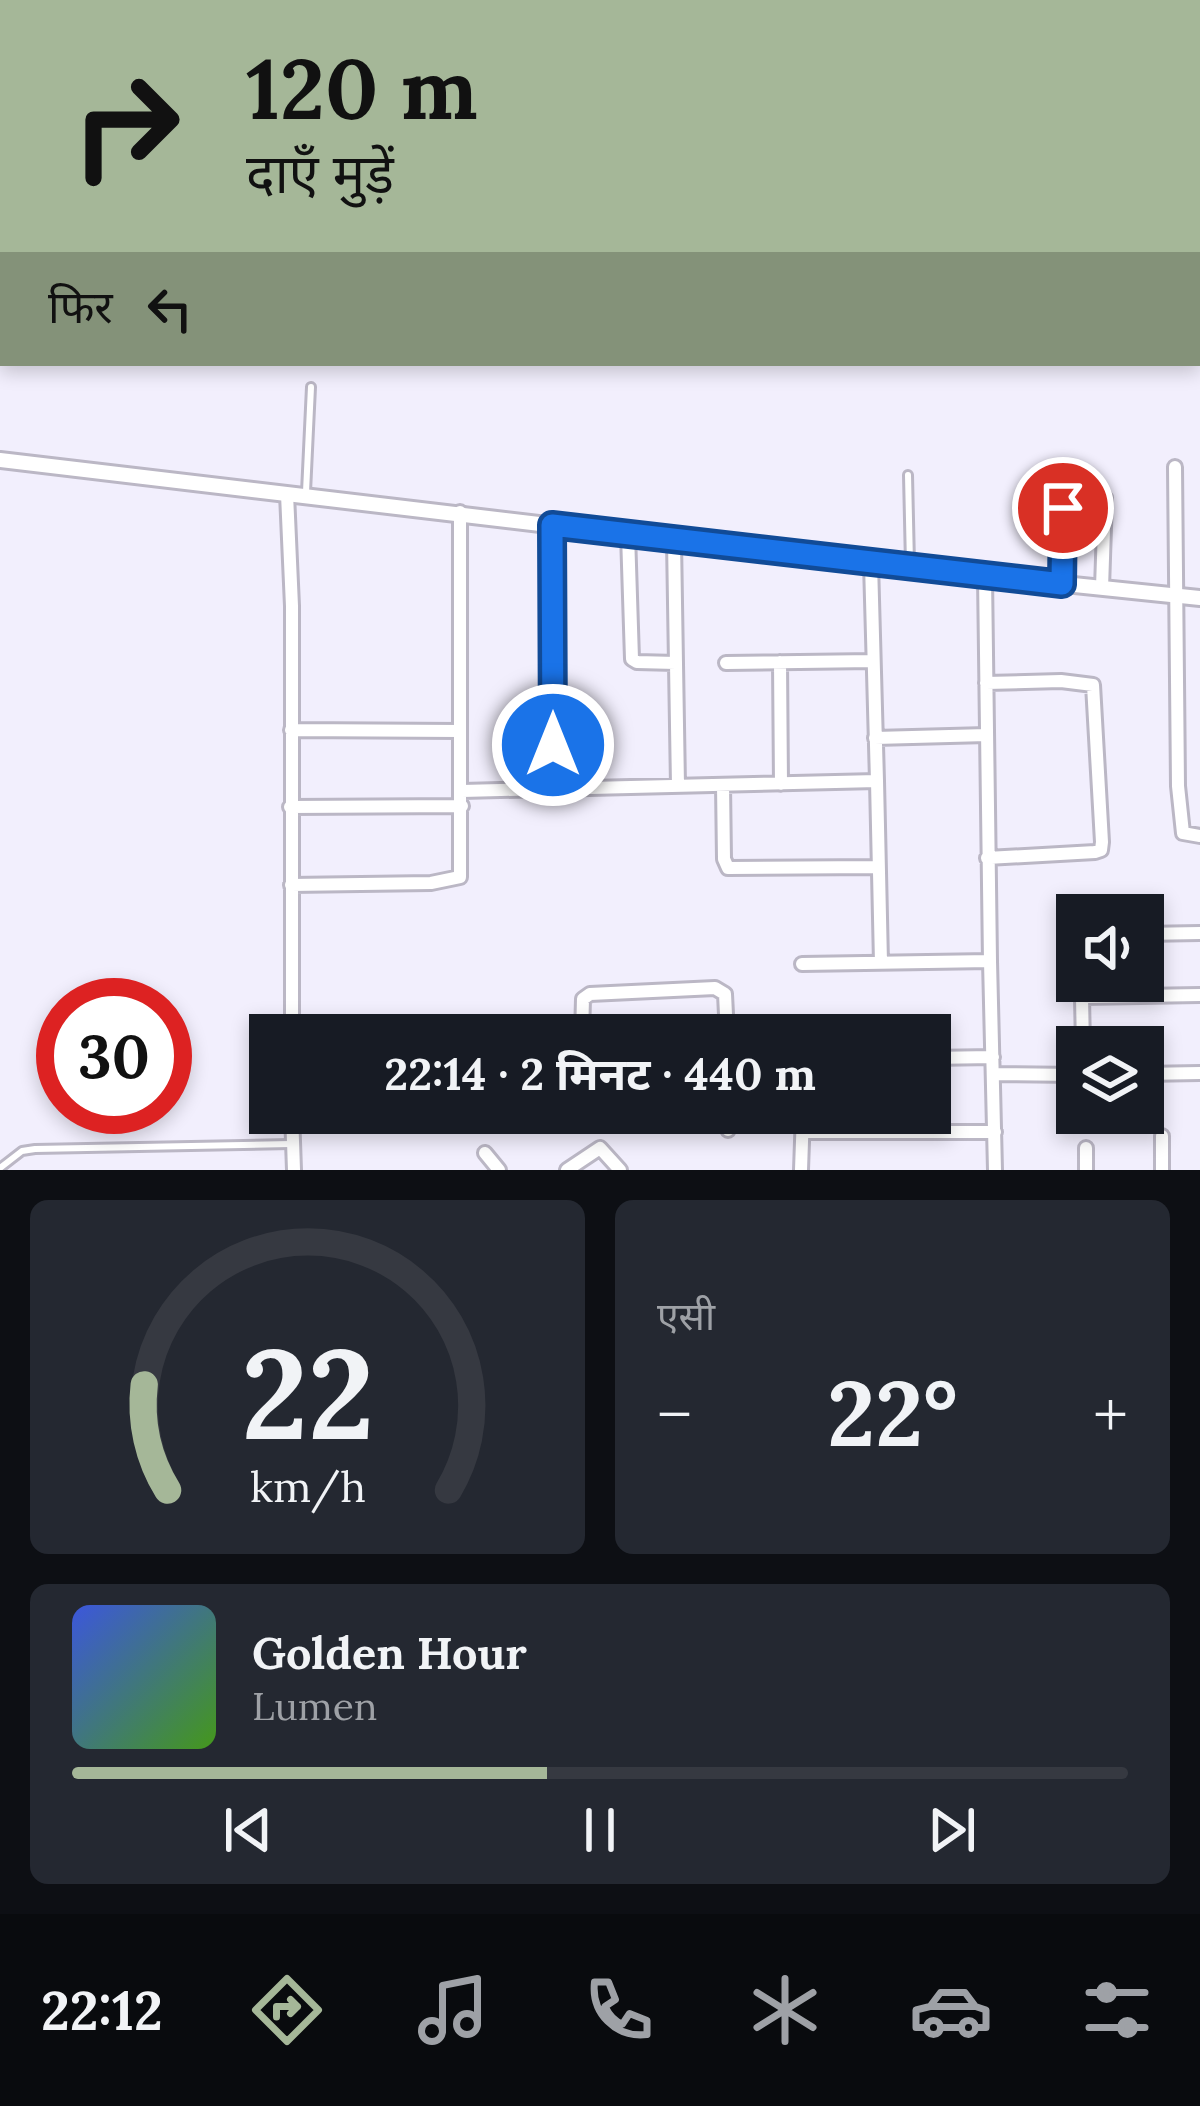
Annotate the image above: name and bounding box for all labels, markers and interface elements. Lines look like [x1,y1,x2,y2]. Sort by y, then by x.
text: 120 m [246,34,478,142]
icon: right [48,48,204,204]
text: दाएँ मुड़ें [246,139,394,208]
icon: left [137,276,203,342]
text: फिर [48,278,113,335]
pin [1012,457,1114,559]
icon: arrive [1030,475,1096,541]
position arrow [490,682,616,808]
map controls [1056,894,1164,1134]
button: sound [1056,894,1164,1002]
speed limit sign: 30 [36,978,192,1134]
button: layers [1056,1026,1164,1134]
text: 22:14 · 2 मिनट · 440 m [384,1045,816,1102]
text: एसी [657,1291,715,1341]
text: 22 [241,1313,374,1473]
text: 22° [827,1355,958,1471]
text: − [657,1372,692,1456]
text: + [1093,1372,1128,1456]
text: km/h [250,1459,365,1514]
text: Golden Hour [252,1624,527,1681]
text: Lumen [252,1681,378,1731]
icon: previous [215,1797,281,1863]
icon: pause [567,1797,633,1863]
icon: next [919,1797,985,1863]
icon: directions [245,1968,329,2052]
icon: music [411,1968,495,2052]
icon: phone [577,1968,661,2052]
icon: climate [743,1968,827,2052]
icon: car [909,1968,993,2052]
icon: filters [1075,1968,1159,2052]
text: 22:12 [41,1976,163,2045]

